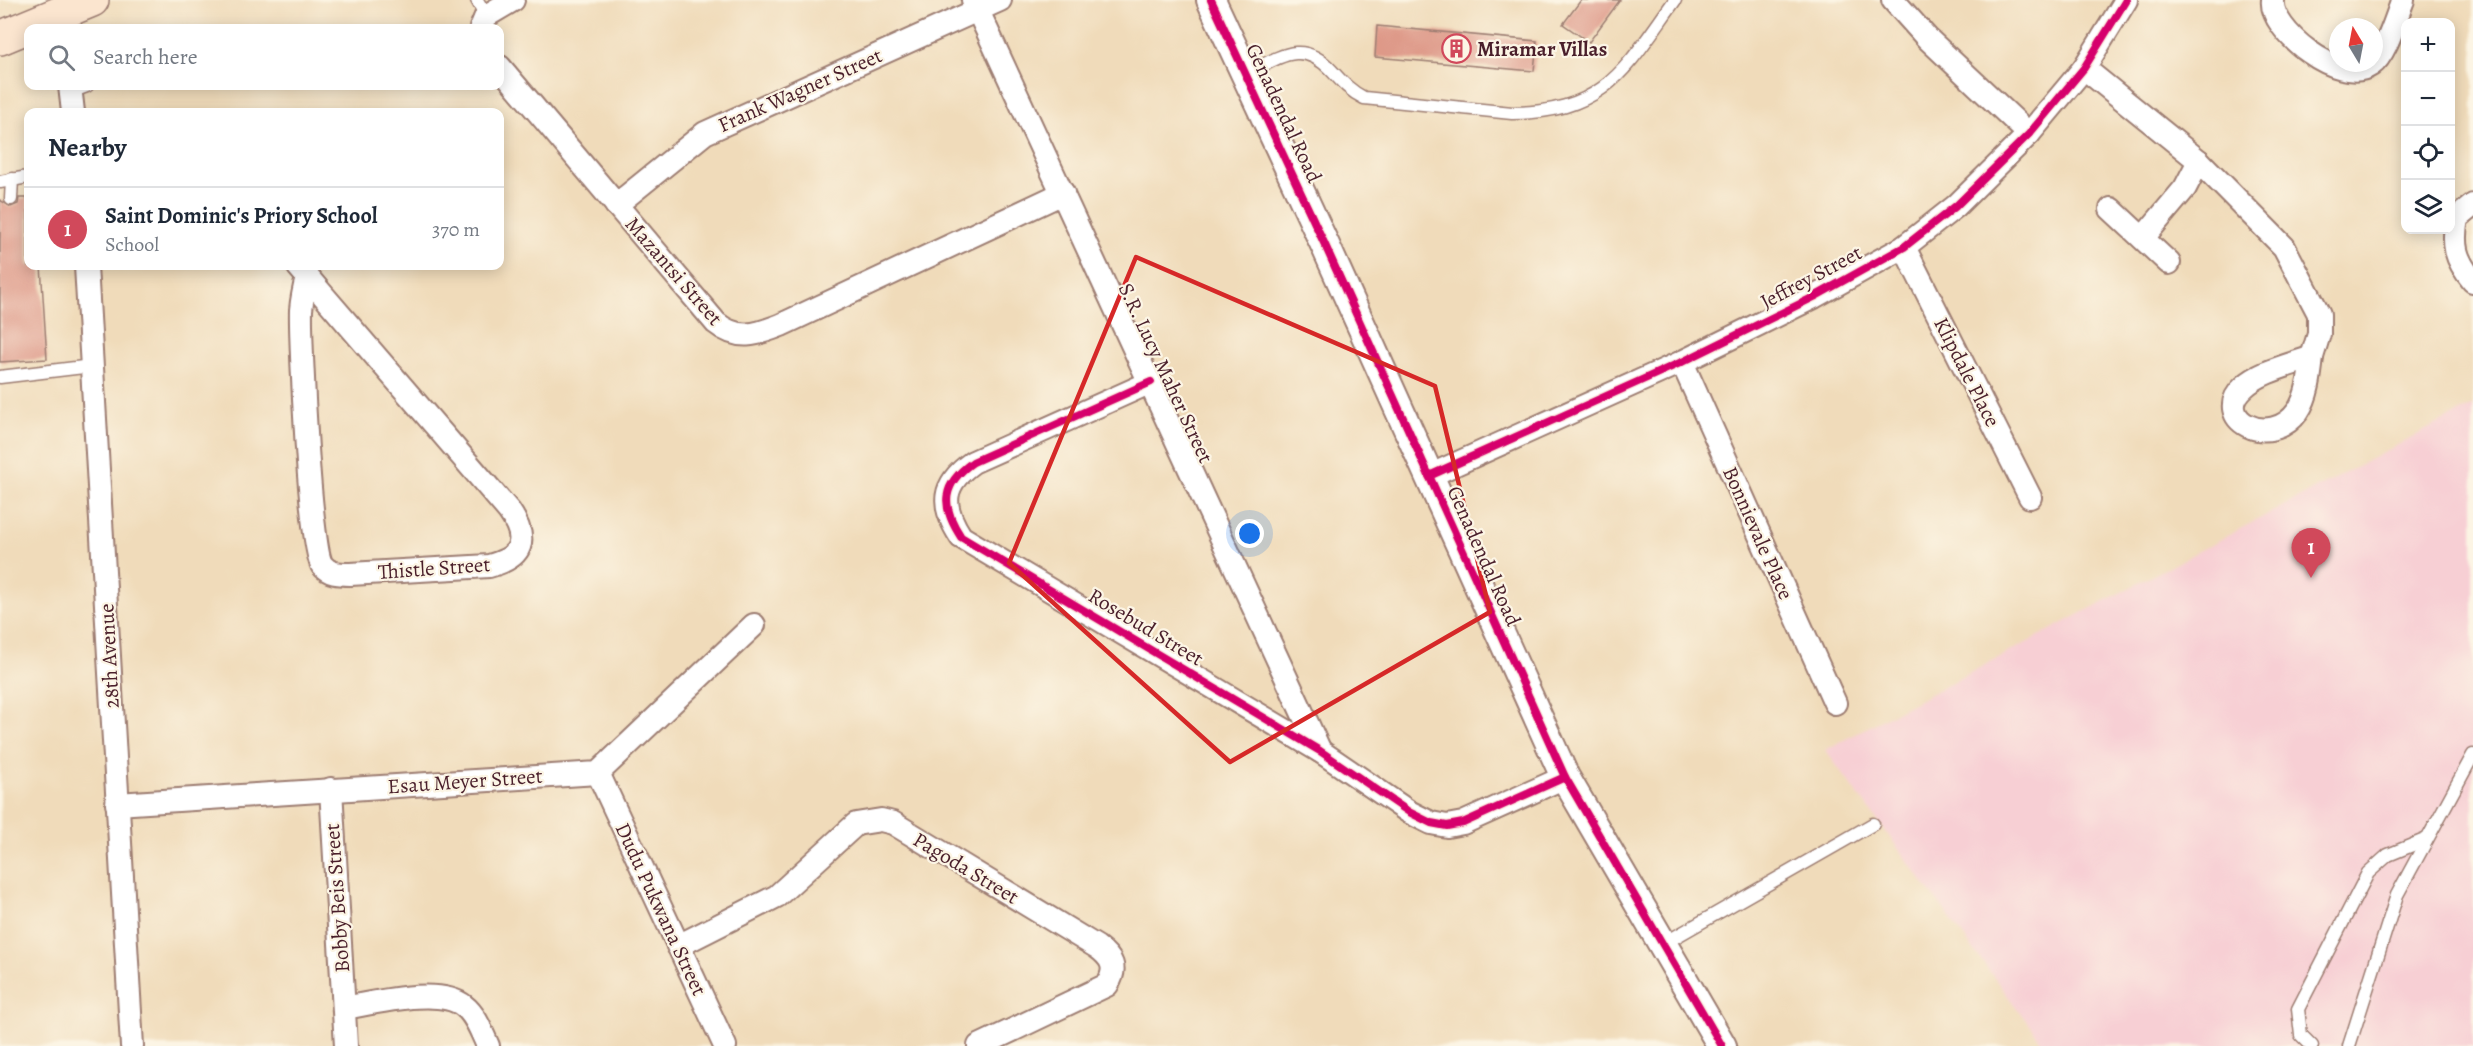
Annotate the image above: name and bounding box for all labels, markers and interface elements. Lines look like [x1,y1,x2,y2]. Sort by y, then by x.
north arrow [2329,18,2383,72]
map controls [2401,18,2455,234]
button: + [2401,18,2455,72]
search box [24,24,504,90]
building icon: Miramar Villas [1440,33,1472,65]
place label: Miramar Villas [1477,35,1607,63]
street label: Genadendal Road [1239,39,1329,188]
icon: search [45,41,78,74]
street label: Frank Wagner Street [713,41,887,139]
text: Search here [93,42,198,72]
button: − [2401,72,2455,126]
button: locate [2401,126,2455,180]
text: Nearby [48,130,127,165]
button: layers [2401,180,2455,234]
text: Saint Dominic's Priory School [105,201,378,231]
street label: Mazantsi Street [619,211,729,331]
text: 1 [64,216,71,243]
text: 370 m [432,216,480,243]
text: School [105,231,159,258]
street label: Jeffrey Street [1755,239,1867,315]
street label: S.R. Lucy Maher Street [1112,278,1220,468]
street label: Klipdale Place [1927,312,2007,432]
street label: Bonnievale Place [1716,462,1800,604]
street label: Genadendal Road [1441,482,1528,631]
your location [1235,519,1264,548]
pin: 1 [2292,528,2330,578]
street label: Thistle Street [377,550,491,586]
street label: Rosebud Street [1083,582,1209,672]
street label: 28th Avenue [92,603,126,709]
street label: Esau Meyer Street [387,762,543,800]
street label: Dudu Pukwana Street [609,818,713,1000]
street label: Bobby Beis Street [318,823,356,973]
street label: Pagoda Street [908,825,1024,911]

